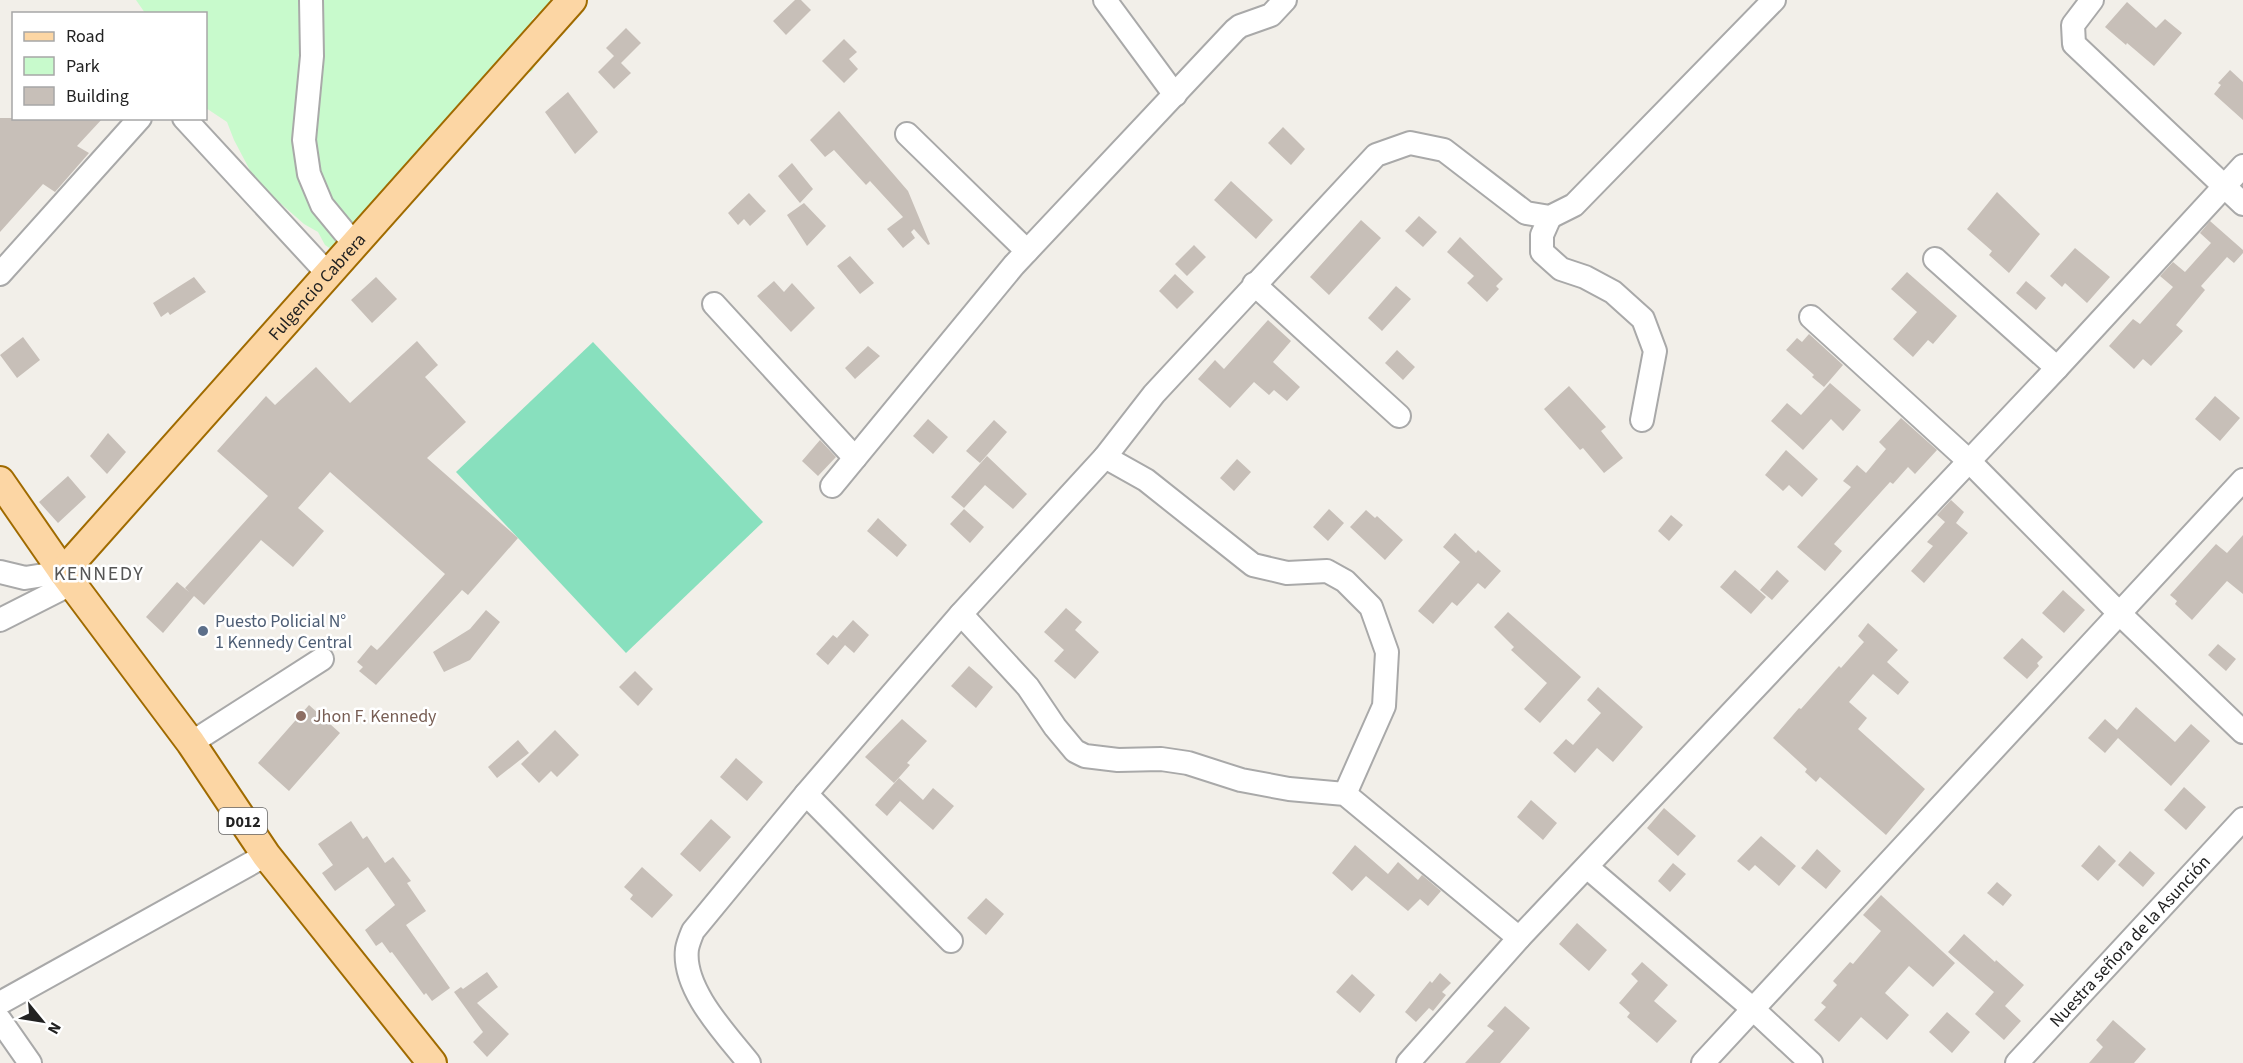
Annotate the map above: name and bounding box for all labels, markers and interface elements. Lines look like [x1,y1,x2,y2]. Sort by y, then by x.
legend [12,12,207,120]
text: Road [66,24,105,49]
text: Park [66,54,100,79]
text: Building [66,84,129,109]
street label: Fulgencio Cabrera [263,228,372,346]
district label: KENNEDY [54,560,144,588]
place label: Puesto Policial N° 1 Kennedy Central [215,609,352,655]
marker: Puesto Policial N° 1 Kennedy Central [196,624,210,638]
place label: Jhon F. Kennedy [313,704,437,729]
marker: Jhon F. Kennedy [294,709,308,723]
road number: D012 [219,808,267,834]
street label: Nuestra señora de la Asunción [2044,850,2216,1033]
north arrow [12,991,72,1051]
text: N [42,1018,66,1038]

